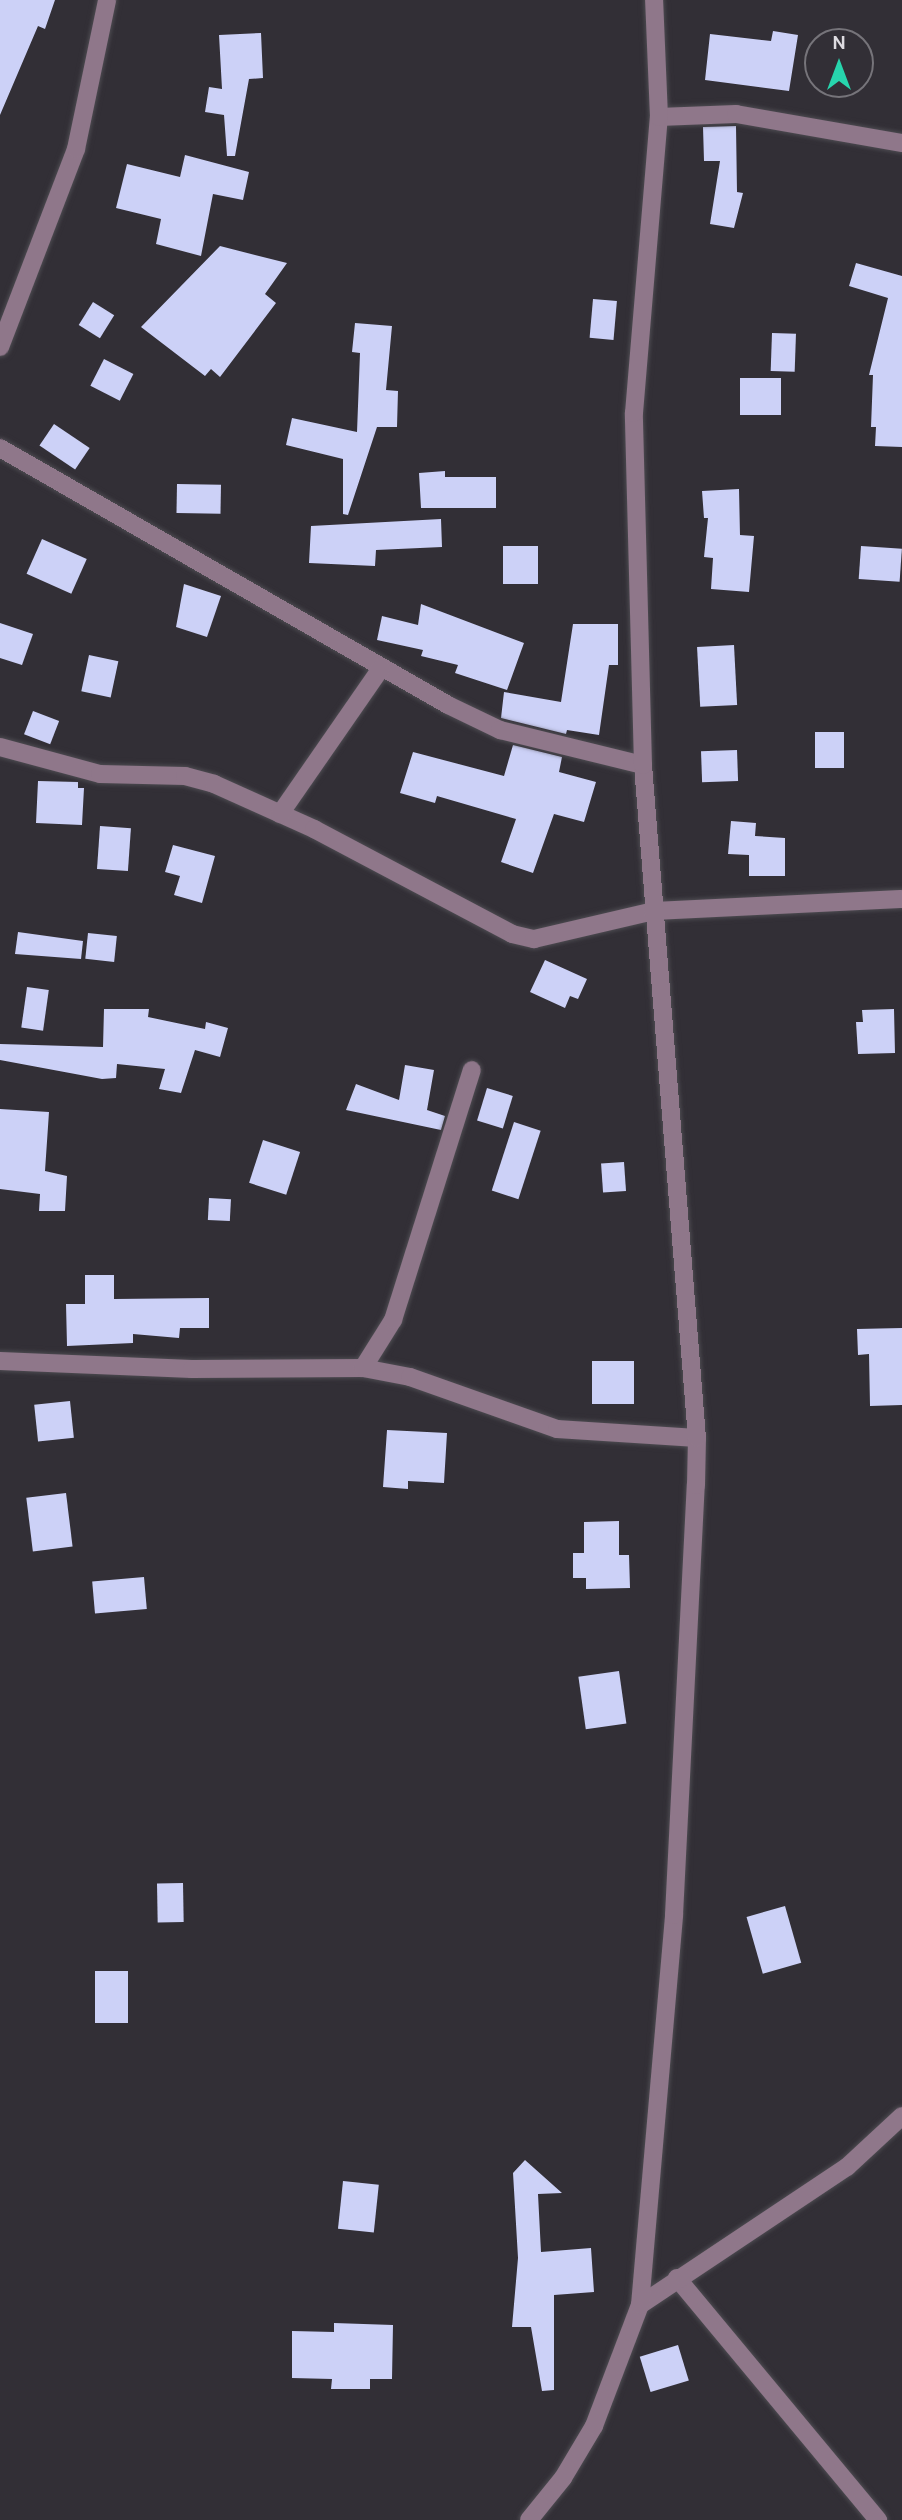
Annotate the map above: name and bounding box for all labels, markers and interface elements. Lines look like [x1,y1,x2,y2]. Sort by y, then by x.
north arrow [804,28,874,98]
text: N [832,32,846,56]

